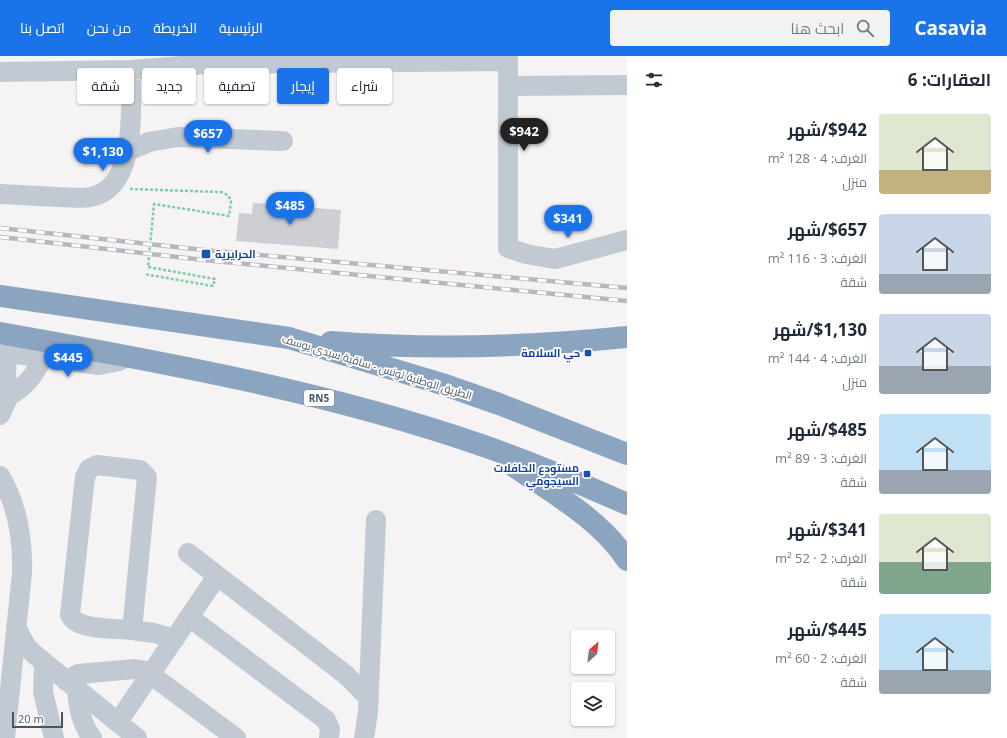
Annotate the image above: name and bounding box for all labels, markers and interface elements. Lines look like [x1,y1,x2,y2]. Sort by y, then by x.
search box [610,10,890,46]
text: Casavia [914,15,987,41]
icon: search [854,17,876,39]
text: اتصل بنا [20,18,65,37]
text: من نحن [87,18,131,37]
text: الخريطة [153,18,197,37]
text: الرئيسية [219,18,263,37]
text: ابحث هنا [790,18,844,38]
chip: شقة [77,68,134,104]
chip: جديد [142,68,196,104]
chip: تصفية [204,68,269,104]
chip: إيجار [277,68,329,104]
chip: شراء [337,68,392,104]
text: العقارات: 6 [908,68,991,91]
icon: filters [643,69,665,91]
pin: $942 [500,118,548,152]
text: $942/شهر [788,118,867,141]
pin: $657 [184,120,232,154]
text: $942 [509,122,539,140]
text: $657 [193,124,223,142]
icon: home [911,130,959,178]
pin: $1,130 [70,138,136,172]
text: $1,130 [83,142,123,160]
text: الغرف: 4 · 128 m² [768,149,867,167]
text: منزل [842,173,867,191]
pin: $485 [266,192,314,226]
text: $485 [275,196,305,214]
pin: $341 [544,205,592,239]
text: $341 [553,209,583,227]
text: $657/شهر [788,218,867,241]
icon: home [911,230,959,278]
place label: الحرايرية [215,246,256,261]
marker: الحرايرية [200,248,212,260]
text: الغرف: 3 · 116 m² [768,249,867,267]
text: شقة [840,273,867,291]
text: $1,130/شهر [773,318,867,341]
street label: الطريق الوطنية تونس - ساقية سيدي يوسف [280,330,474,405]
icon: home [911,330,959,378]
pin: $445 [44,344,92,378]
place label: حي السلامة [521,345,580,363]
text: $445 [53,348,83,366]
marker: حي السلامة [583,348,593,358]
text: الغرف: 4 · 144 m² [768,349,867,367]
text: منزل [842,373,867,391]
road number: RN5 [304,390,334,406]
text: $485/شهر [788,418,867,441]
icon: home [911,430,959,478]
text: الغرف: 3 · 89 m² [775,449,867,467]
place label: مستودع الحافلات السيجومي [494,460,579,491]
marker: مستودع الحافلات السيجومي [582,469,592,479]
text: شقة [840,473,867,491]
text: $341/شهر [788,518,867,541]
icon: home [911,530,959,578]
text: الغرف: 2 · 52 m² [775,549,867,567]
text: شقة [840,573,867,591]
text: $445/شهر [788,618,867,641]
north arrow [571,630,615,674]
map controls [571,630,615,726]
icon: home [911,630,959,678]
text: الغرف: 2 · 60 m² [775,649,867,667]
text: شقة [840,673,867,691]
button: layers [571,682,615,726]
scale bar [12,710,63,729]
text: 20 m [18,711,44,726]

